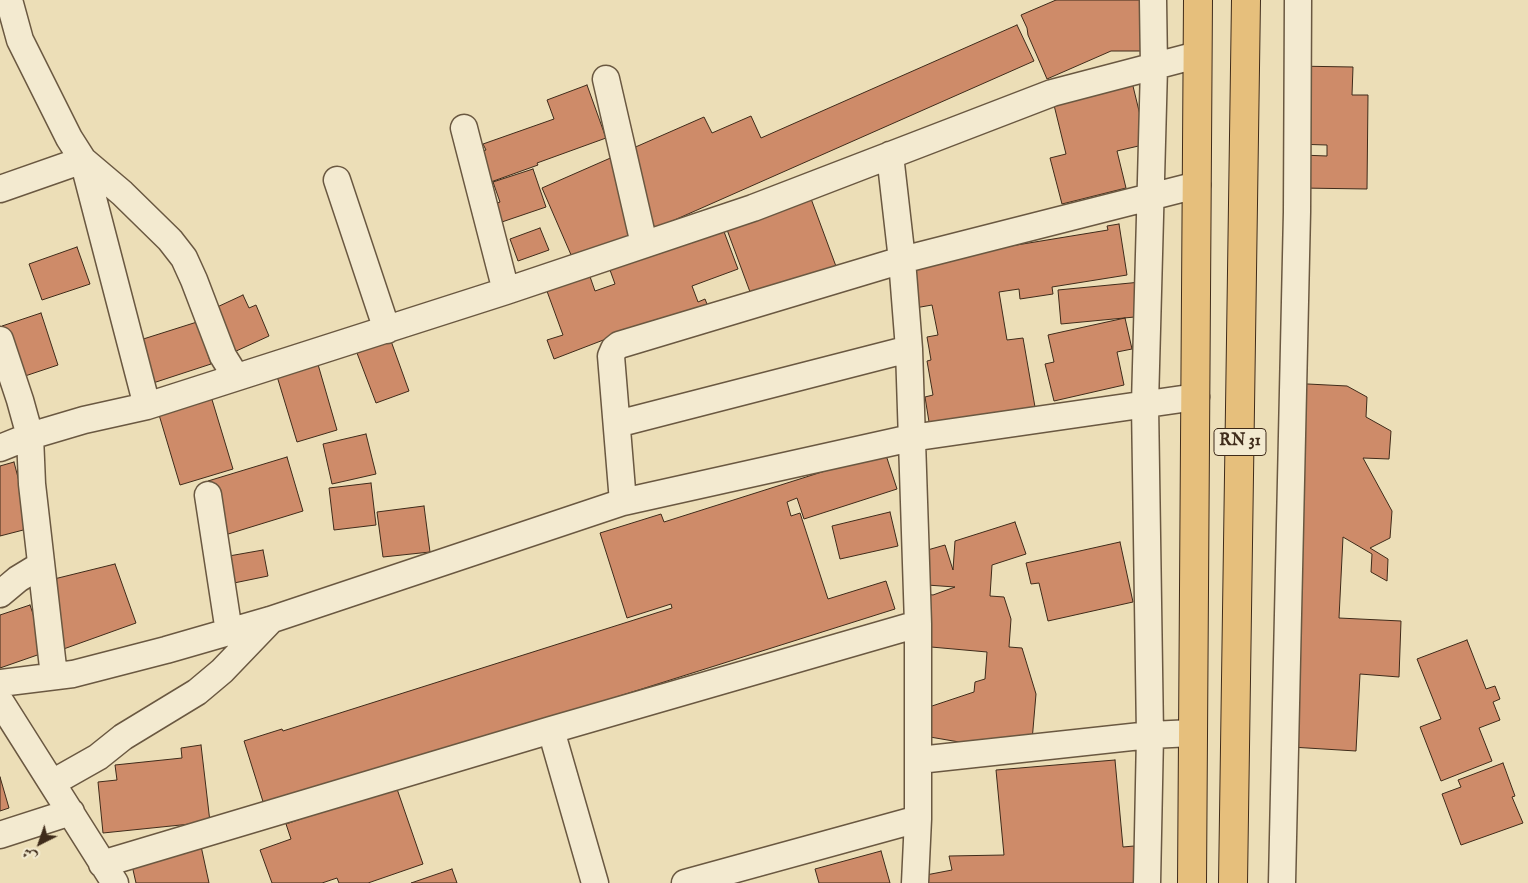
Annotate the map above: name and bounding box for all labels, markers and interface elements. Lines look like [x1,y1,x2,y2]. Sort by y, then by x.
road number: RN 31 [1214,428,1266,456]
north arrow [15,818,65,868]
text: ش [19,843,41,866]

